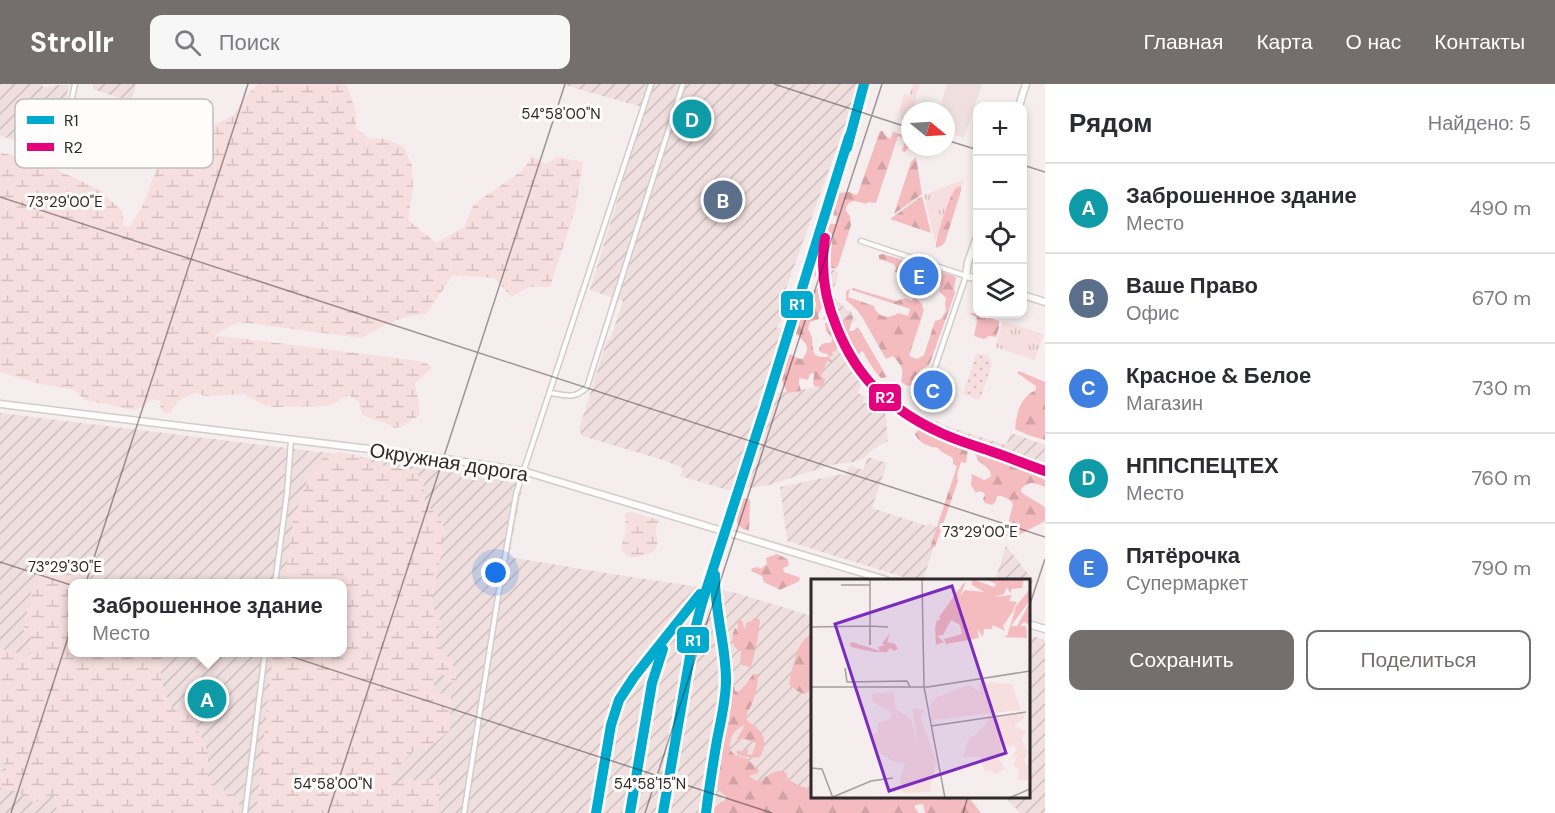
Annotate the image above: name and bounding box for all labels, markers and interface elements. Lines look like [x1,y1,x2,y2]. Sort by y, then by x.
search box [150,15,570,69]
text: Strollr [30,24,114,61]
icon: search [171,26,204,59]
text: Поиск [219,28,280,57]
text: Главная [1143,28,1223,56]
text: Карта [1256,28,1313,56]
text: О нас [1346,28,1401,56]
text: Контакты [1434,28,1525,56]
pin: D [672,96,712,141]
legend [15,99,213,168]
north arrow [901,102,955,156]
map controls [973,102,1027,318]
button: + [973,102,1027,156]
text: 54°58'00"N [521,104,601,124]
text: Рядом [1069,106,1152,140]
text: R1 [64,110,79,131]
text: Найдено: 5 [1428,110,1531,136]
text: R2 [64,137,83,158]
button: − [973,156,1027,210]
pin: B [704,178,742,222]
text: Заброшенное здание [1126,181,1357,210]
text: 73°29'00"E [27,192,103,212]
text: A [1081,195,1096,221]
text: 490 m [1469,195,1531,221]
button: locate [973,210,1027,264]
text: Место [1126,210,1184,236]
pin: E [900,254,938,298]
button: layers [973,264,1027,318]
text: Ваше Право [1126,271,1258,300]
text: B [1082,285,1095,311]
text: 670 m [1472,285,1531,311]
line badge: R1 [780,290,814,319]
text: R1 [789,294,805,315]
text: Офис [1126,300,1179,326]
text: Красное & Белое [1126,361,1311,390]
pin: C [914,368,952,412]
text: C [1081,375,1096,401]
text: 730 m [1472,375,1531,401]
line badge: R2 [868,383,902,412]
text: R2 [875,387,895,408]
text: Магазин [1126,390,1203,416]
street label: Окружная дорога [368,437,531,488]
text: НППСПЕЦТЕХ [1126,451,1279,480]
text: D [1081,465,1096,491]
text: 760 m [1471,465,1531,491]
text: Место [1126,480,1184,506]
text: 73°29'00"E [942,522,1018,542]
text: Пятёрочка [1126,541,1240,570]
text: E [1083,555,1094,581]
text: 790 m [1471,555,1531,581]
text: 73°29'30"E [28,557,102,577]
your location [481,558,510,587]
text: Супермаркет [1126,570,1248,596]
popup [68,579,347,657]
inset map [811,579,1030,798]
text: Заброшенное здание [92,591,323,620]
text: Место [92,620,150,646]
line badge: R1 [676,626,710,654]
text: R1 [685,630,701,651]
button: Сохранить [1069,630,1294,690]
button: Поделиться [1306,630,1531,690]
pin: A [188,676,226,722]
text: 54°58'00"N [293,774,373,794]
text: 54°58'15"N [614,774,686,794]

